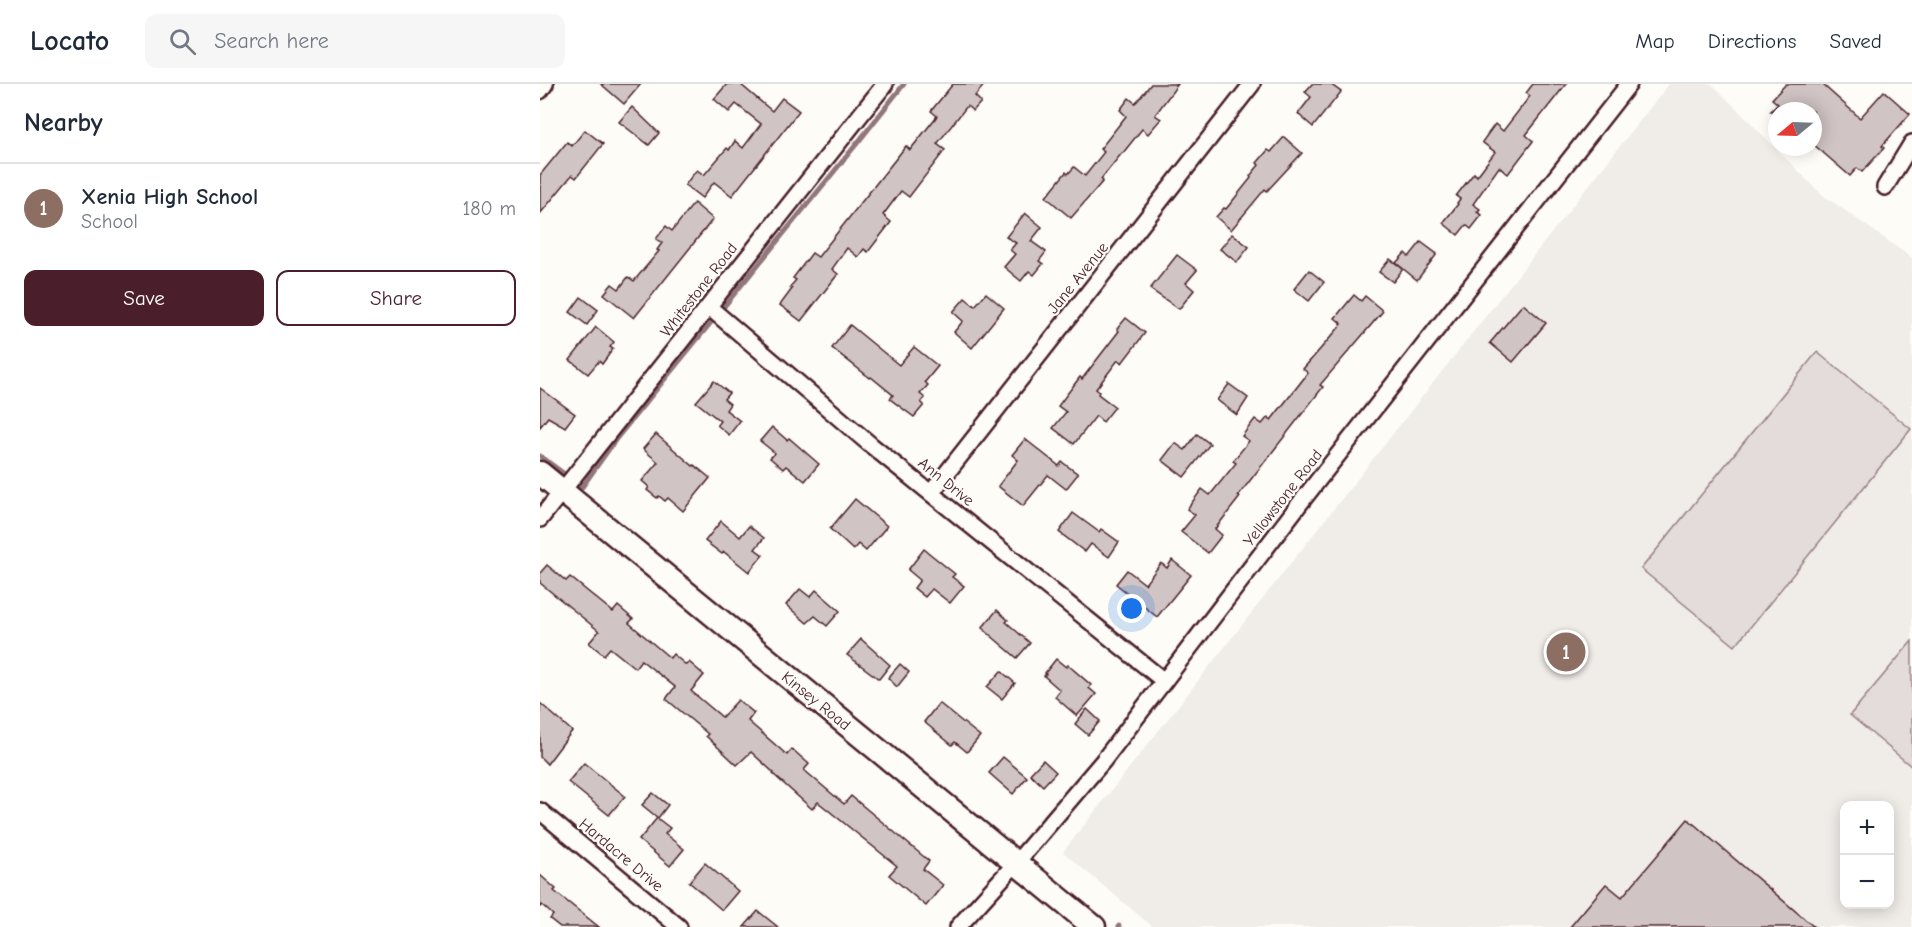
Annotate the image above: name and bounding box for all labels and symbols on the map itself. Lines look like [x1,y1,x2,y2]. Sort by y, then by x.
north arrow [1768,102,1822,156]
street label: Whitestone Road [657,239,741,341]
street label: Jane Avenue [1044,239,1112,317]
street label: Yellowstone Road [1240,446,1326,550]
street label: Ann Drive [914,454,978,510]
your location [1117,594,1146,623]
pin: 1 [1546,630,1586,674]
street label: Kinsey Road [778,668,854,734]
street label: Hardacre Drive [575,815,667,895]

